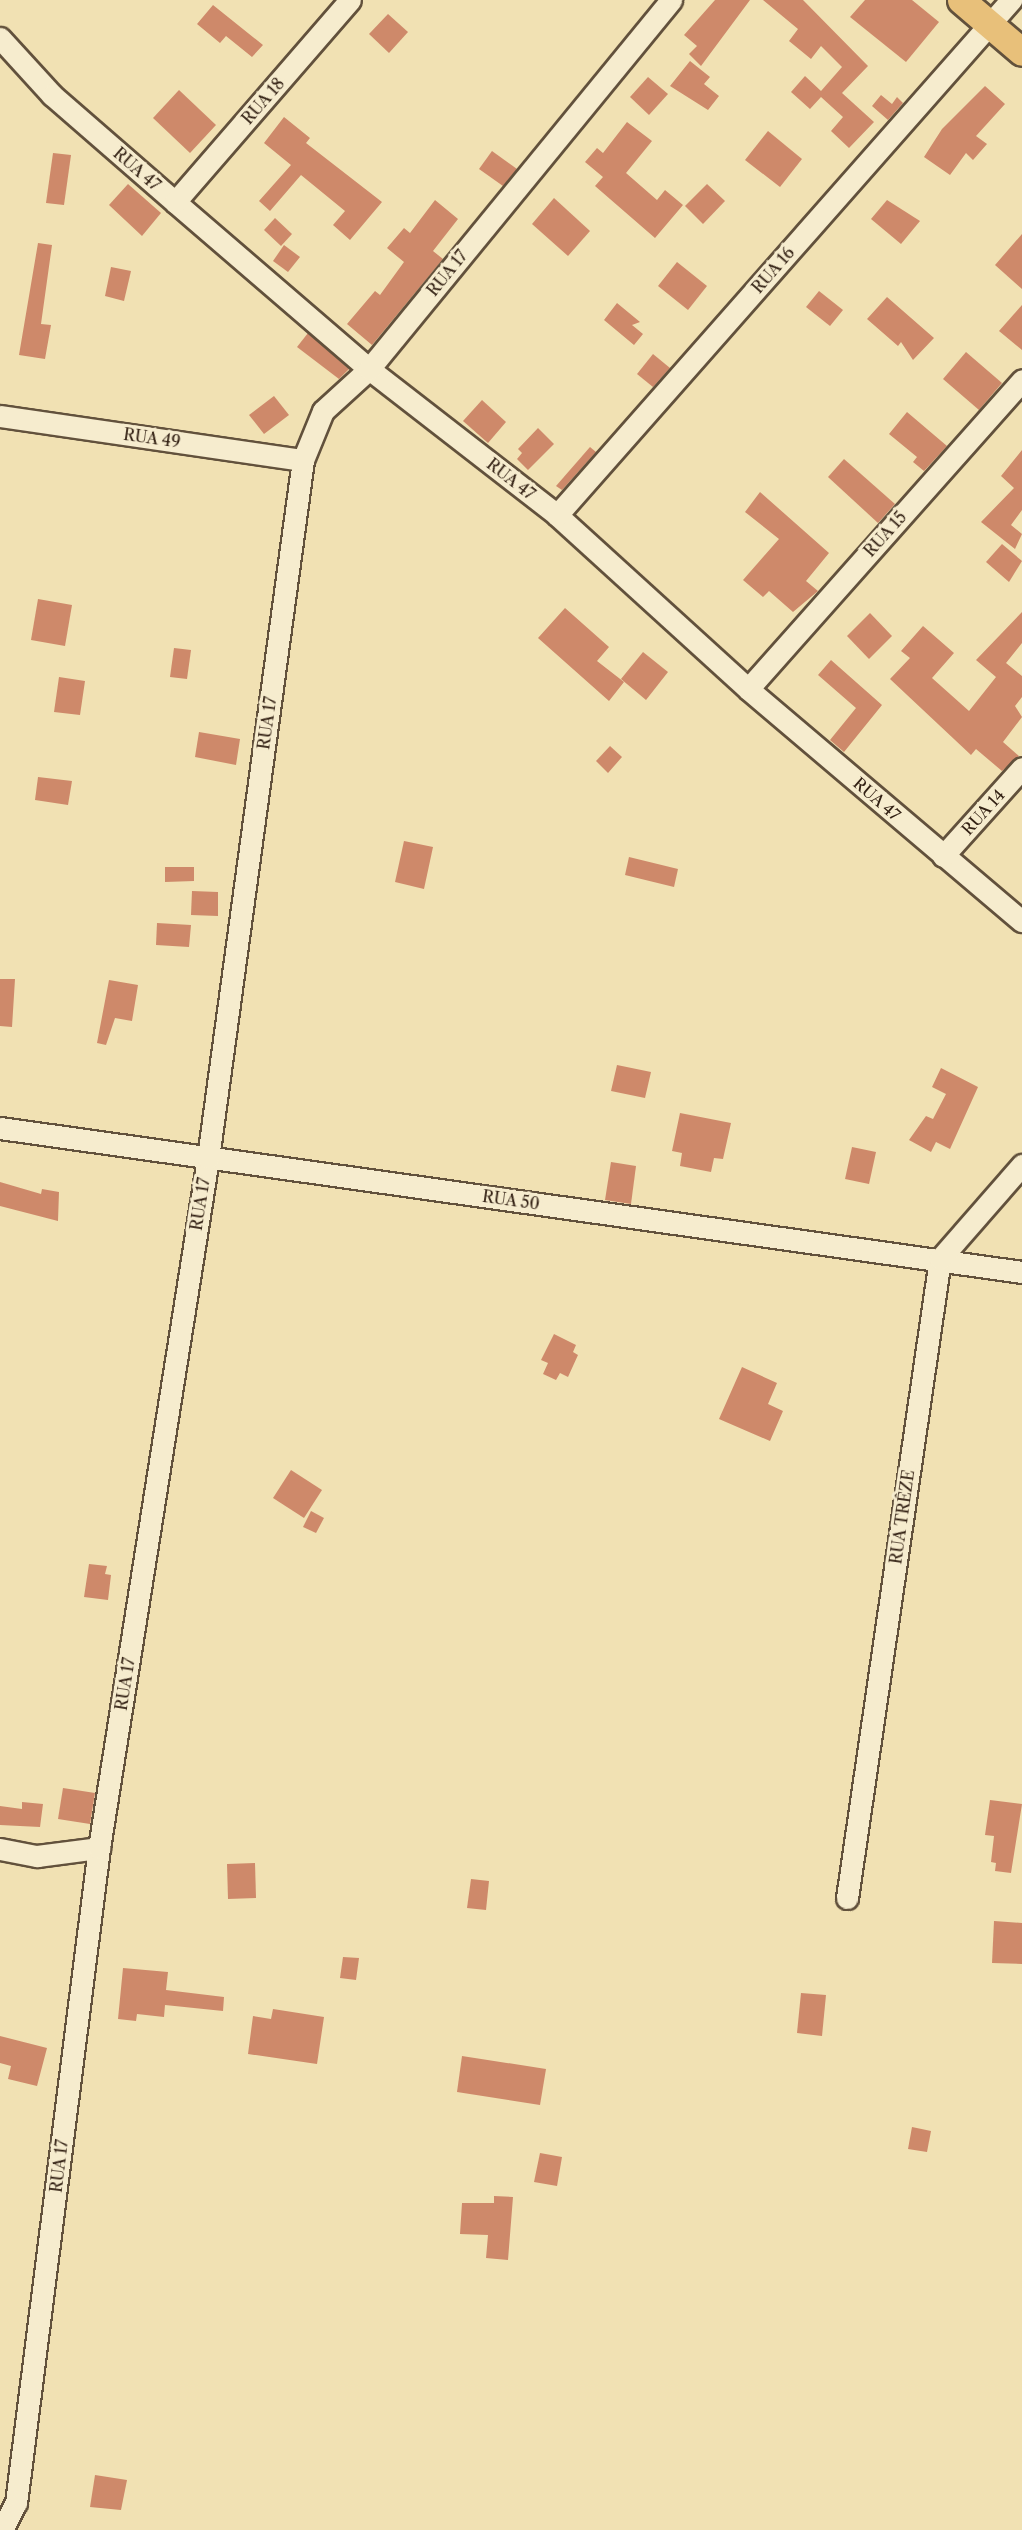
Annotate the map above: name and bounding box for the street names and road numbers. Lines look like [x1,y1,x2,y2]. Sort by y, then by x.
street label: RUA 18 [238,74,288,128]
street label: RUA 47 [109,143,165,195]
street label: RUA 16 [748,243,798,297]
street label: RUA 17 [423,246,471,300]
street label: RUA 49 [122,424,182,452]
street label: RUA 47 [483,454,539,504]
street label: RUA 15 [860,507,910,561]
street label: RUA 17 [254,695,280,751]
street label: RUA 47 [849,773,905,825]
street label: RUA 14 [957,785,1009,839]
street label: RUA 17 [186,1176,214,1232]
street label: RUA 50 [481,1186,541,1214]
street label: RUA TRÊZE [886,1468,918,1566]
street label: RUA 17 [111,1656,139,1712]
street label: RUA 17 [46,2138,72,2194]

